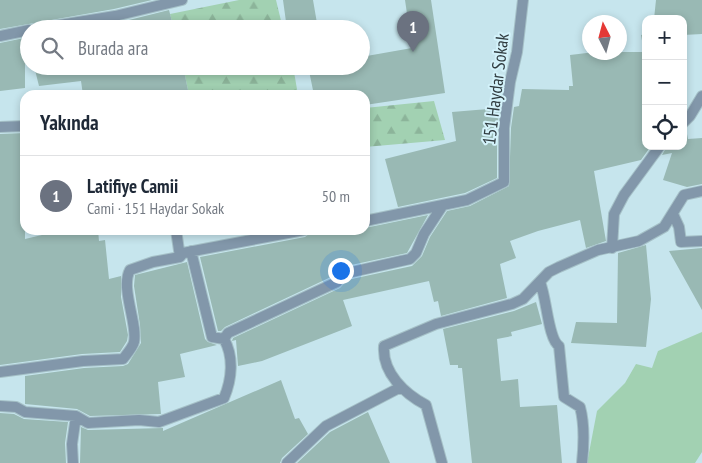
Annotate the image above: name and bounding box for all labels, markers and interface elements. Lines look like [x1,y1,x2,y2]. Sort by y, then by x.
pin: 1 [397,11,429,52]
north arrow [582,15,627,60]
map controls [642,15,687,150]
button: + [642,15,687,60]
search box [20,20,370,75]
street label: 151 Haydar Sokak [477,32,514,146]
icon: search [38,34,66,62]
text: Burada ara [78,36,148,60]
button: − [642,60,687,105]
button: locate [642,105,687,150]
text: Yakında [40,109,99,136]
text: Latifiye Camii [87,174,178,198]
text: 1 [52,186,60,206]
text: 50 m [322,186,350,206]
text: Cami · 151 Haydar Sokak [87,198,224,218]
your location [328,258,354,284]

